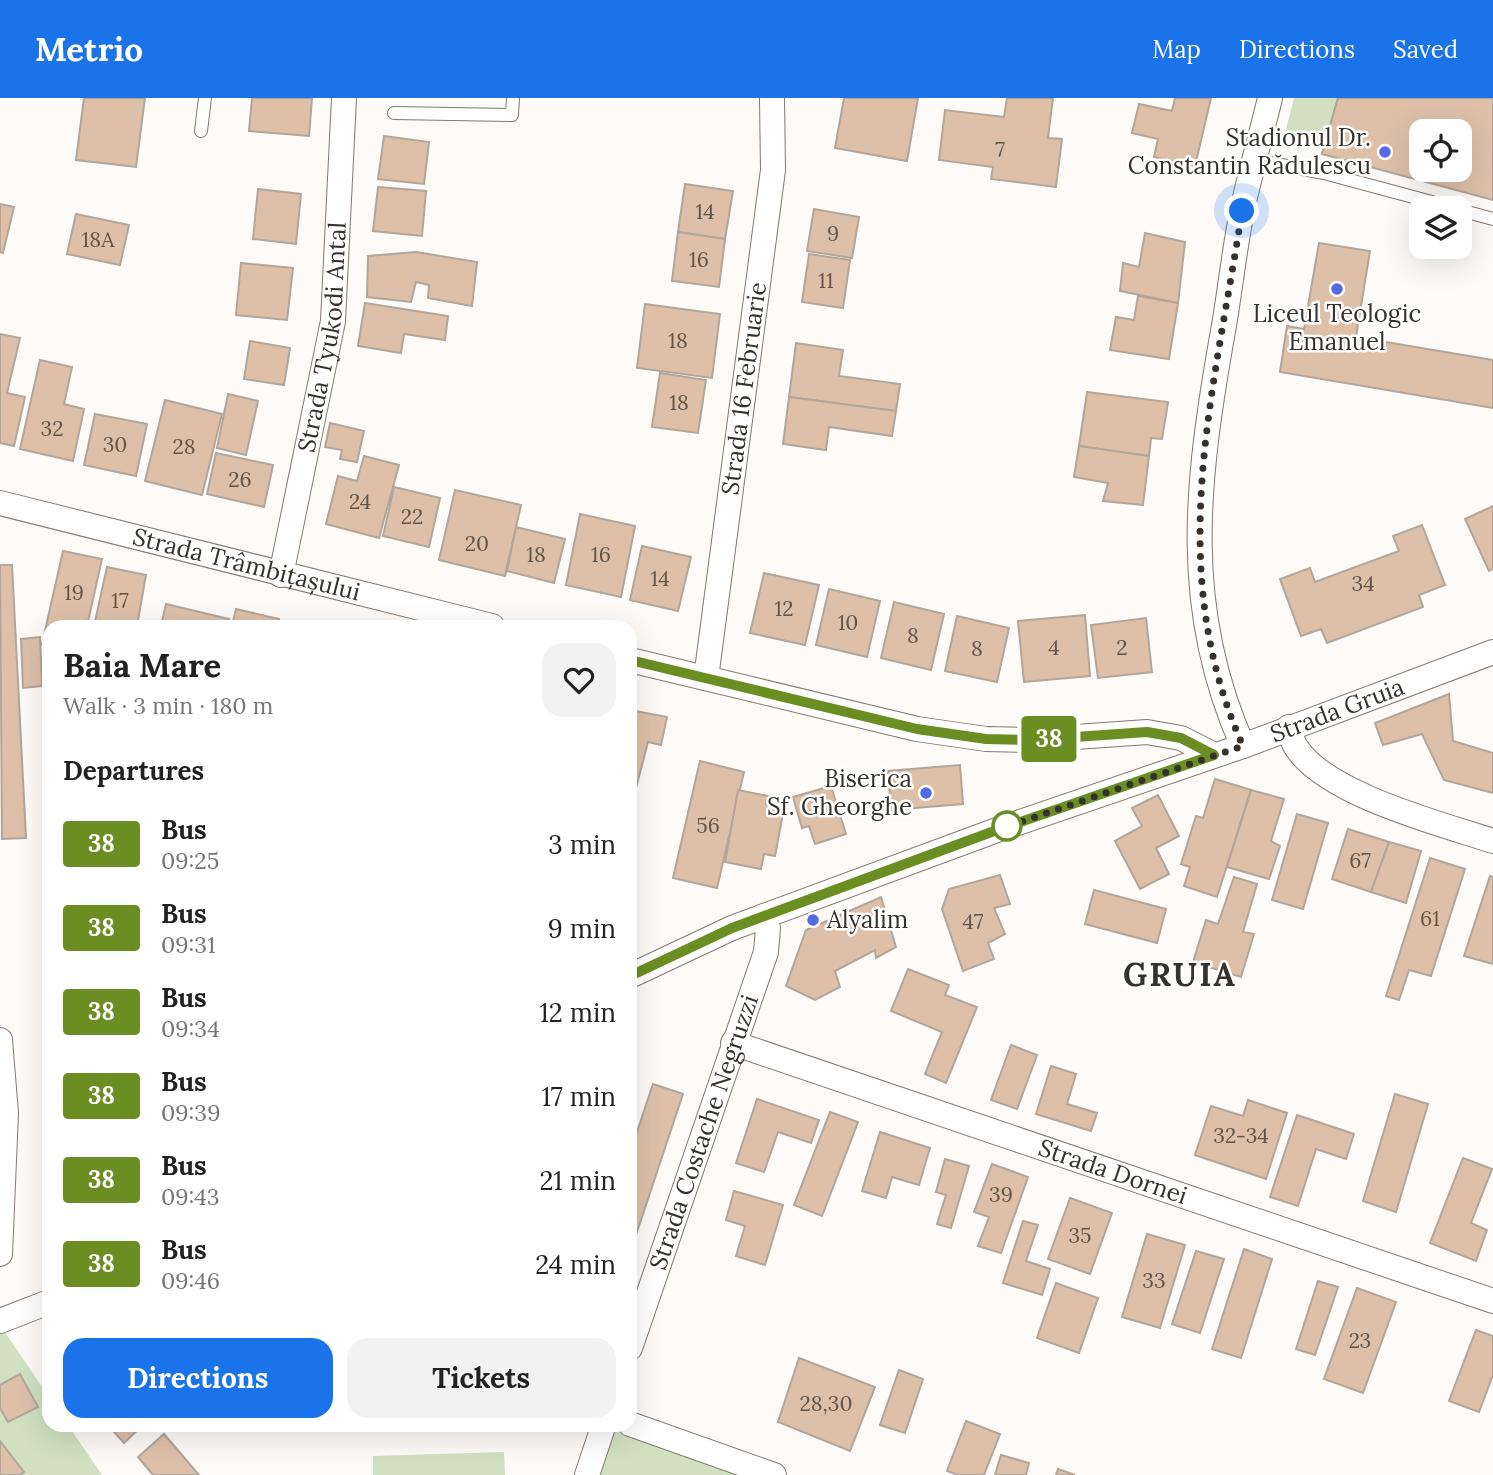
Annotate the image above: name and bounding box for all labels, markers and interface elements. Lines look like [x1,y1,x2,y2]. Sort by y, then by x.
text: Metrio [35,28,143,70]
text: Map [1152,34,1201,65]
text: Directions [1239,34,1355,65]
text: Saved [1393,34,1458,65]
map controls [1409,119,1472,259]
button: locate [1409,119,1472,182]
place label: Stadionul Dr. Constantin Rădulescu [1128,122,1371,181]
house number: 7 [995,136,1005,163]
marker: Stadionul Dr. Constantin Rădulescu [1377,144,1393,160]
your location [1224,193,1259,228]
button: layers [1409,196,1472,259]
house number: 14 [695,198,715,225]
house number: 9 [827,220,839,247]
street label: Strada Tyukodi Antal [291,221,353,455]
house number: 18A [82,226,115,253]
house number: 16 [689,246,709,273]
house number: 11 [818,267,834,294]
street label: Strada 16 Februarie [714,280,773,497]
marker: Liceul Teologic Emanuel [1329,281,1345,297]
place label: Liceul Teologic Emanuel [1253,298,1421,357]
house number: 18 [668,327,688,354]
house number: 18 [669,389,689,416]
house number: 32 [41,415,63,442]
house number: 30 [103,431,127,458]
house number: 28 [172,433,196,460]
house number: 26 [228,466,252,493]
house number: 24 [349,488,371,515]
house number: 22 [401,503,423,530]
street label: Strada Trâmbițașului [130,521,364,607]
house number: 20 [465,530,489,557]
house number: 18 [526,541,546,568]
house number: 16 [591,541,611,568]
house number: 14 [650,565,670,592]
house number: 34 [1351,570,1375,597]
house number: 19 [64,579,84,606]
house number: 17 [111,587,129,614]
house number: 12 [775,595,793,622]
house number: 10 [838,609,858,636]
house number: 8 [907,622,919,649]
house number: 4 [1048,634,1060,661]
house number: 2 [1116,634,1128,661]
house number: 8 [971,635,983,662]
button: heart [542,643,616,717]
text: Baia Mare [63,644,221,686]
street label: Strada Gruia [1266,671,1408,749]
text: Walk · 3 min · 180 m [63,691,273,720]
line badge: 38 [1018,716,1080,762]
text: 38 [1035,723,1063,754]
text: Departures [63,754,204,787]
place label: Biserica Sf. Gheorghe [767,763,912,822]
marker: Biserica Sf. Gheorghe [918,785,934,801]
unlabelled marker [992,811,1022,841]
house number: 56 [696,812,720,839]
text: Bus [161,813,207,846]
text: 38 [88,828,115,859]
text: 3 min [548,828,616,861]
text: 09:25 [161,846,219,875]
house number: 67 [1349,847,1371,874]
text: Bus [161,897,207,930]
place label: Alyalim [826,904,908,935]
house number: 61 [1420,905,1440,932]
house number: 47 [962,908,984,935]
text: 38 [88,912,115,943]
text: 9 min [548,912,616,945]
marker: Alyalim [805,912,821,928]
text: 09:31 [161,930,216,959]
district label: GRUIA [1123,954,1237,995]
text: Bus [161,981,207,1014]
street label: Strada Costache Negruzzi [642,991,765,1274]
text: 38 [88,996,115,1027]
text: 12 min [539,996,616,1029]
text: 09:34 [161,1014,220,1043]
text: Bus [161,1065,207,1098]
text: 38 [88,1080,115,1111]
text: 17 min [541,1080,616,1113]
text: 09:39 [161,1098,220,1127]
house number: 32-34 [1213,1122,1269,1149]
street label: Strada Dornei [1034,1132,1191,1211]
text: Bus [161,1149,207,1182]
text: 38 [88,1164,115,1195]
text: 21 min [539,1164,616,1197]
house number: 39 [989,1181,1013,1208]
text: 09:43 [161,1182,220,1211]
house number: 35 [1068,1222,1092,1249]
text: Bus [161,1233,207,1266]
text: 38 [88,1248,115,1279]
text: 24 min [535,1248,616,1281]
text: 09:46 [161,1266,220,1295]
house number: 33 [1142,1267,1166,1294]
house number: 23 [1349,1327,1371,1354]
button: Directions [63,1338,333,1418]
button: Tickets [347,1338,616,1418]
house number: 28,30 [799,1390,853,1417]

